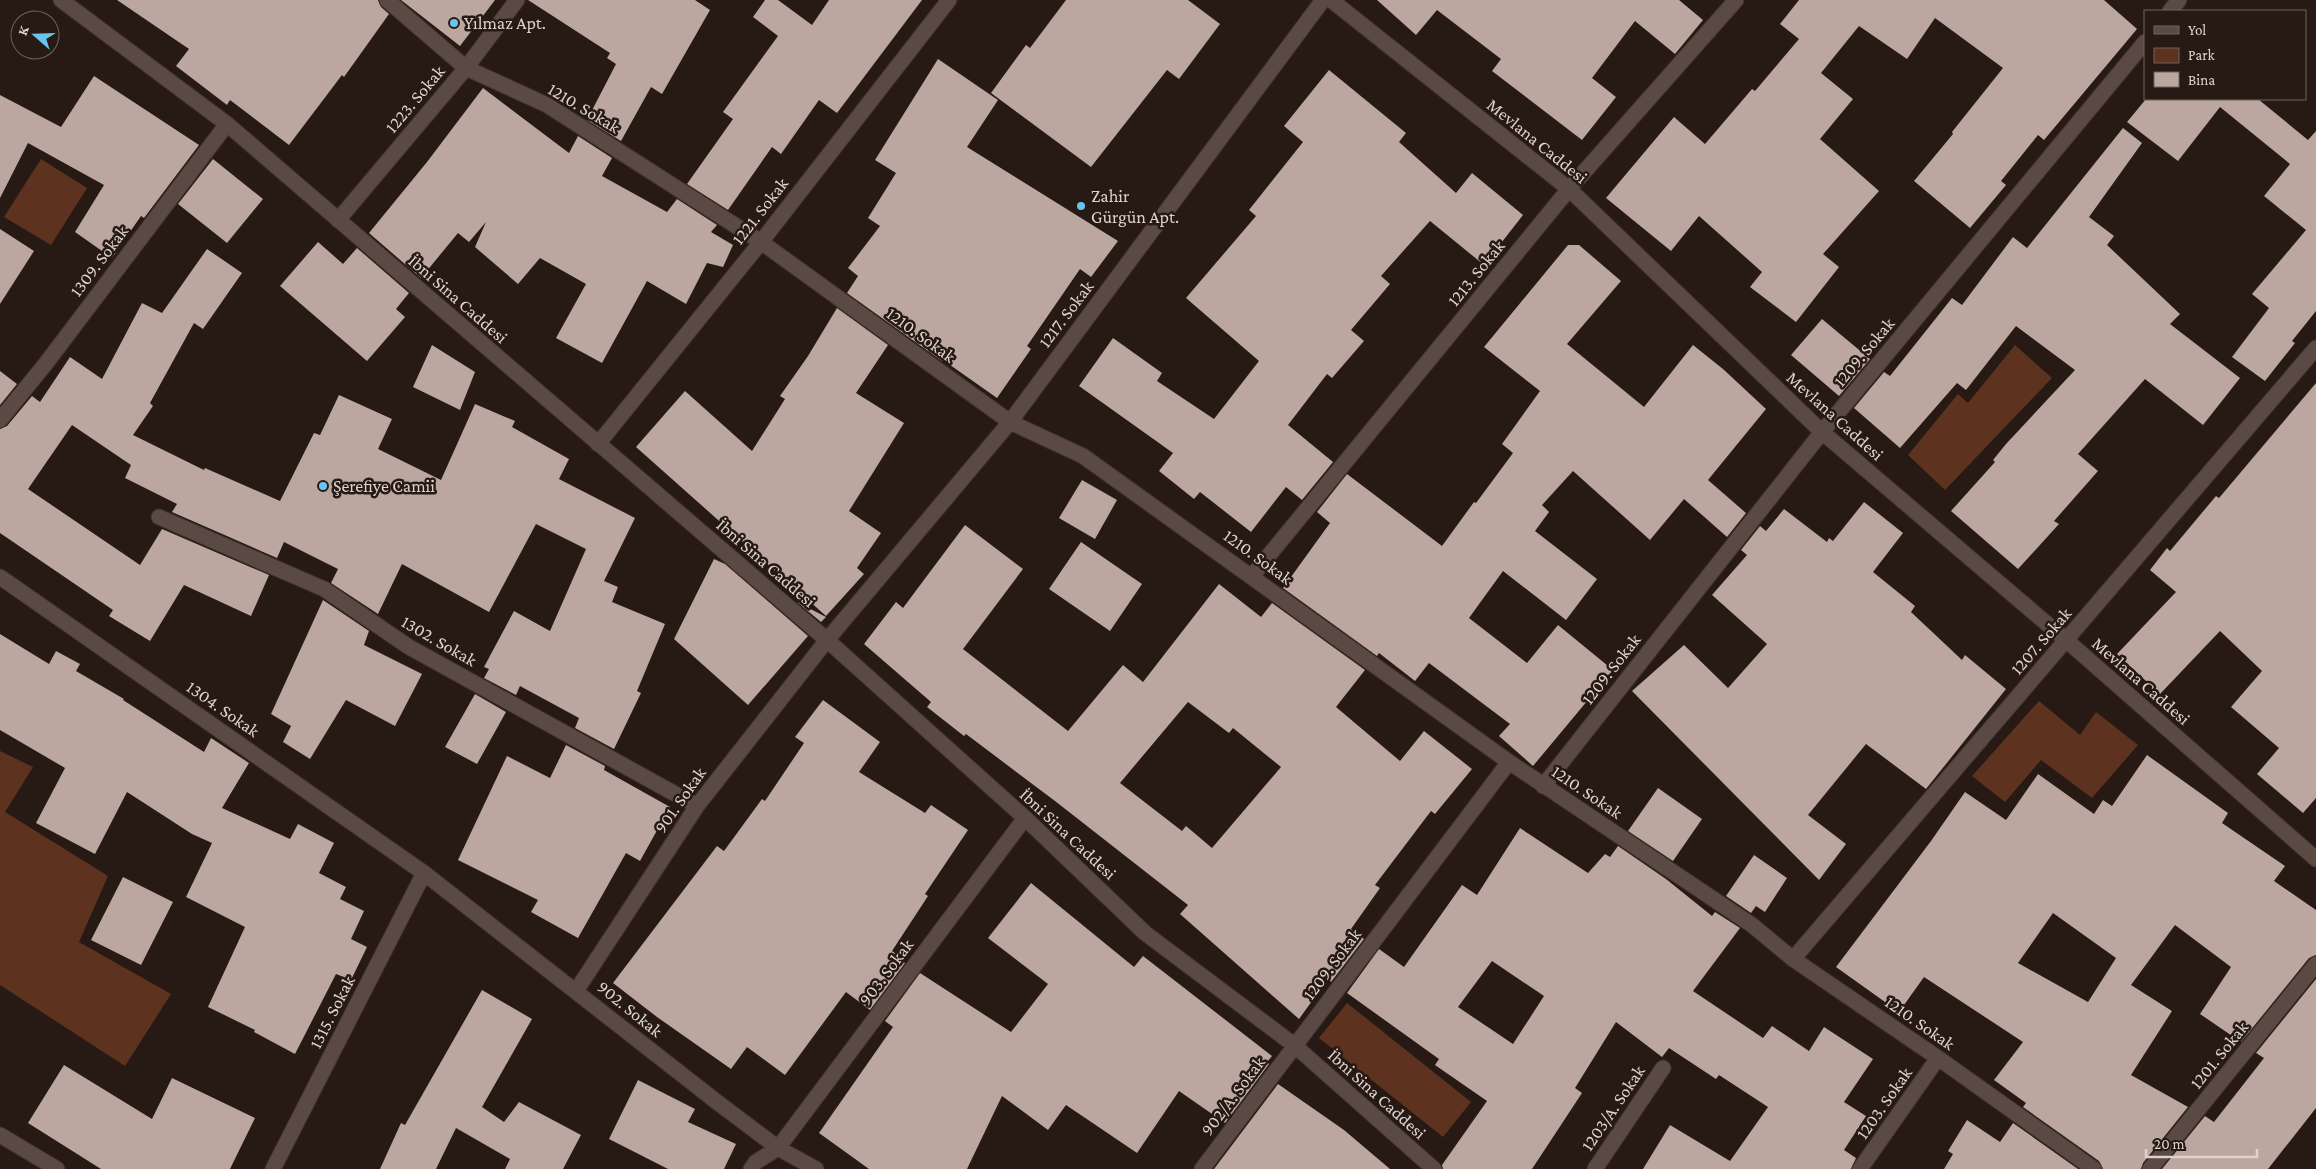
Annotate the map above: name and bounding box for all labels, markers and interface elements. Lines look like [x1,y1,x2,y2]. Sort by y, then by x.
north arrow [10,10,60,60]
legend [2144,10,2306,100]
place label: Yılmaz Apt. [464,13,546,33]
marker: Yılmaz Apt. [448,17,460,29]
text: Yol [2188,22,2206,38]
text: K [14,23,32,37]
text: Park [2188,47,2215,63]
street label: 1223. Sokak [381,61,449,137]
text: Bina [2188,72,2215,88]
street label: 1210. Sokak [544,79,624,138]
street label: Mevlana Caddesi [1483,95,1591,188]
street label: 1221. Sokak [728,173,793,248]
place label: Zahir Gürgün Apt. [1091,186,1179,227]
marker: Zahir Gürgün Apt. [1075,200,1087,212]
street label: 1309. Sokak [66,221,132,300]
street label: 1213. Sokak [1443,236,1509,310]
street label: İbni Sina Caddesi [404,251,512,348]
street label: 1217. Sokak [1034,276,1098,351]
street label: 1210. Sokak [883,303,960,367]
street label: 1209. Sokak [1829,313,1899,390]
street label: Mevlana Caddesi [1783,367,1888,465]
place label: Şerefiye Camii [333,476,435,496]
marker: Şerefiye Camii [317,480,329,492]
street label: İbni Sina Caddesi [712,515,820,612]
street label: 1210. Sokak [1220,525,1297,589]
street label: 1207. Sokak [2007,603,2076,679]
street label: 1302. Sokak [398,611,480,671]
street label: 1209. Sokak [1577,630,1645,708]
street label: Mevlana Caddesi [2088,633,2194,729]
street label: 1304. Sokak [183,677,264,742]
street label: 1210. Sokak [1548,761,1626,823]
street label: 901. Sokak [650,763,710,837]
street label: İbni Sina Caddesi [1016,784,1121,884]
street label: 1209. Sokak [1299,924,1365,1003]
street label: 903. Sokak [855,935,918,1009]
street label: 1315. Sokak [305,972,359,1052]
street label: 902. Sokak [593,977,667,1042]
street label: 1210. Sokak [1881,992,1959,1055]
street label: 1201. Sokak [2186,1017,2253,1093]
street label: İbni Sina Caddesi [1324,1045,1430,1143]
street label: 902/A. Sokak [1197,1052,1269,1140]
street label: 1203/A. Sokak [1577,1061,1649,1155]
street label: 1203. Sokak [1852,1063,1916,1143]
scale bar [2146,1126,2257,1158]
text: 20 m [2154,1136,2185,1152]

